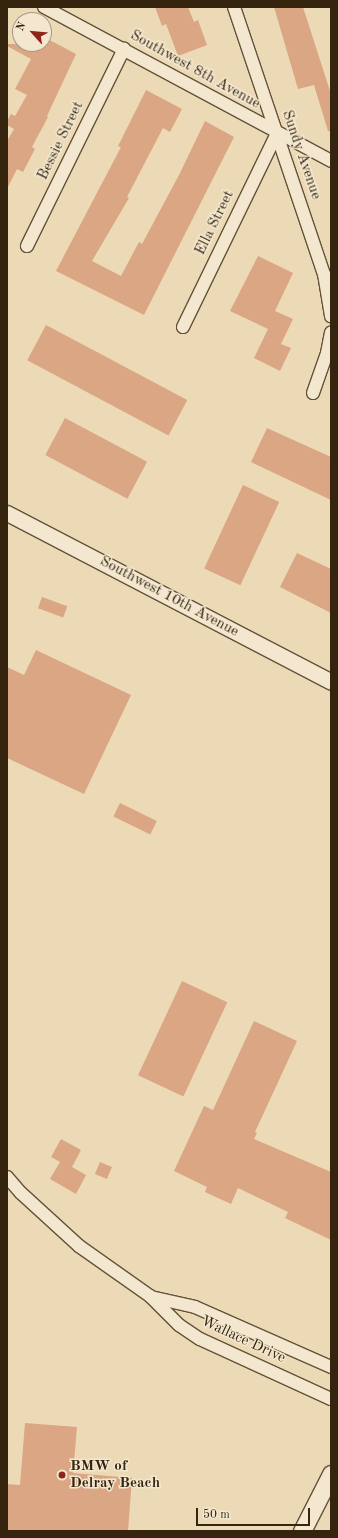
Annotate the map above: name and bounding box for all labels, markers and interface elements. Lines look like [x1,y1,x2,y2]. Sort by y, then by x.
north arrow [12,12,52,52]
text: N [15,21,29,33]
street label: Southwest 8th Avenue [127,27,263,113]
street label: Bessie Street [34,99,88,183]
street label: Sundy Avenue [277,108,325,202]
street label: Ella Street [192,188,238,258]
street label: Southwest 10th Avenue [97,553,241,641]
street label: Wallace Drive [198,1313,288,1367]
place label: BMW of Delray Beach [70,1457,160,1492]
marker: BMW of Delray Beach [57,1470,67,1480]
scale bar [198,1500,312,1526]
text: 50 m [203,1509,230,1521]

